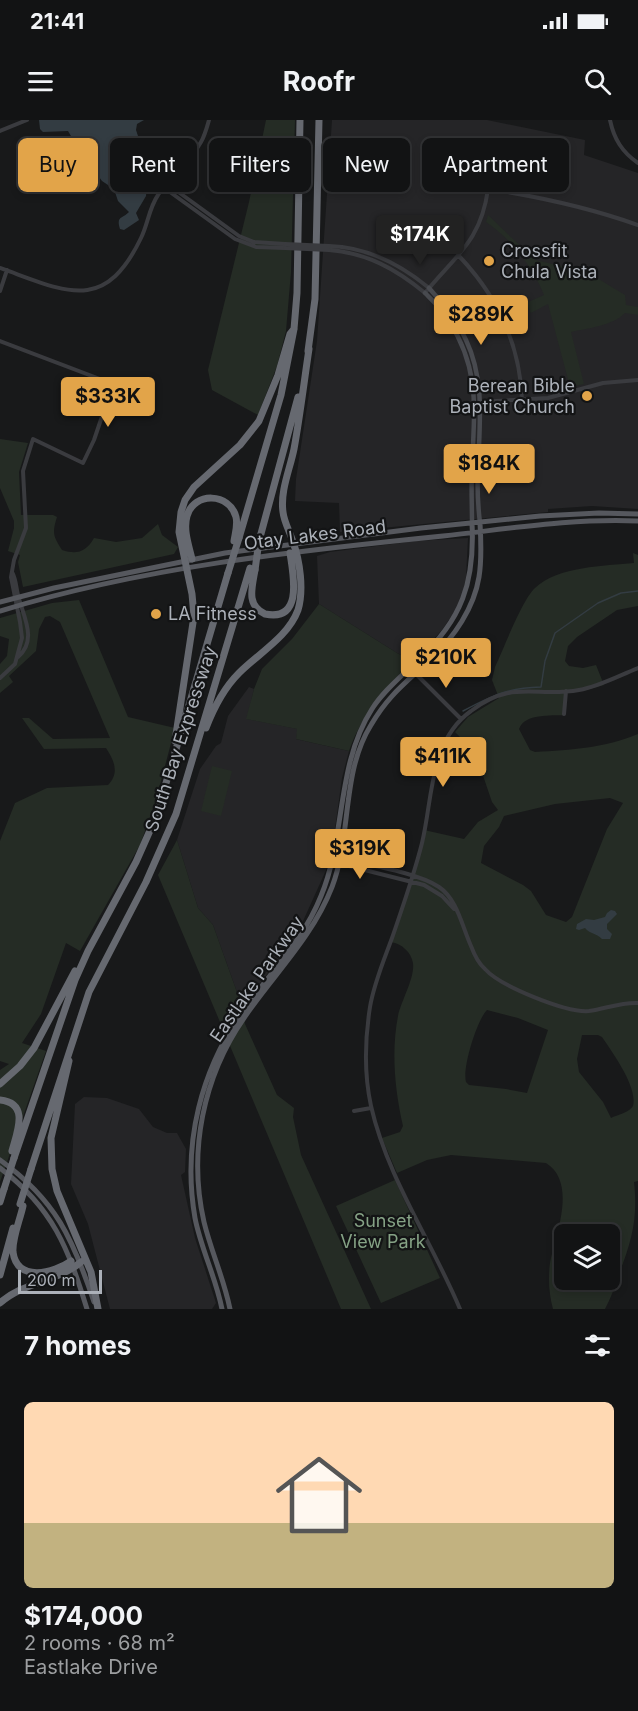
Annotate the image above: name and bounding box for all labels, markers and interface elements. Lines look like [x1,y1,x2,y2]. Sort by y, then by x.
text: 21:41 [30,8,84,34]
icon: menu [24,65,57,98]
text: Roofr [283,65,355,98]
icon: search [581,65,614,98]
chip: Buy [18,138,98,192]
chip: Rent [110,138,197,192]
chip: Filters [209,138,311,192]
chip: New [323,138,410,192]
chip: Apartment [422,138,569,192]
pin: $174K [378,215,462,266]
text: $174K [390,222,450,246]
place label: Crossfit Chula Vista [501,240,597,282]
marker: Crossfit Chula Vista [482,254,496,268]
pin: $289K [439,295,523,346]
text: $289K [448,302,514,326]
place label: Berean Bible Baptist Church [450,375,575,417]
pin: $333K [66,377,150,428]
text: $333K [75,384,141,408]
marker: Berean Bible Baptist Church [580,389,594,403]
pin: $184K [447,444,531,495]
text: $184K [458,451,520,475]
street label: Otay Lakes Road [243,515,387,554]
place label: LA Fitness [168,603,257,624]
marker: LA Fitness [149,607,163,621]
pin: $210K [404,638,488,689]
street label: South Bay Expressway [141,643,220,834]
text: $210K [415,645,477,669]
pin: $411K [401,737,485,788]
text: $411K [414,744,472,768]
pin: $319K [318,829,402,880]
text: $319K [329,836,391,860]
street label: Eastlake Parkway [205,912,308,1046]
park label: Sunset View Park [340,1210,426,1252]
map controls [554,1224,620,1290]
button: layers [554,1224,620,1290]
scale bar [18,1267,102,1294]
text: 200 m [27,1270,75,1290]
icon: filters [581,1329,614,1362]
text: 7 homes [24,1330,131,1361]
icon: home [265,1441,373,1549]
text: $174,000 [24,1600,143,1631]
text: 2 rooms · 68 m² [24,1631,175,1655]
text: Eastlake Drive [24,1655,158,1679]

